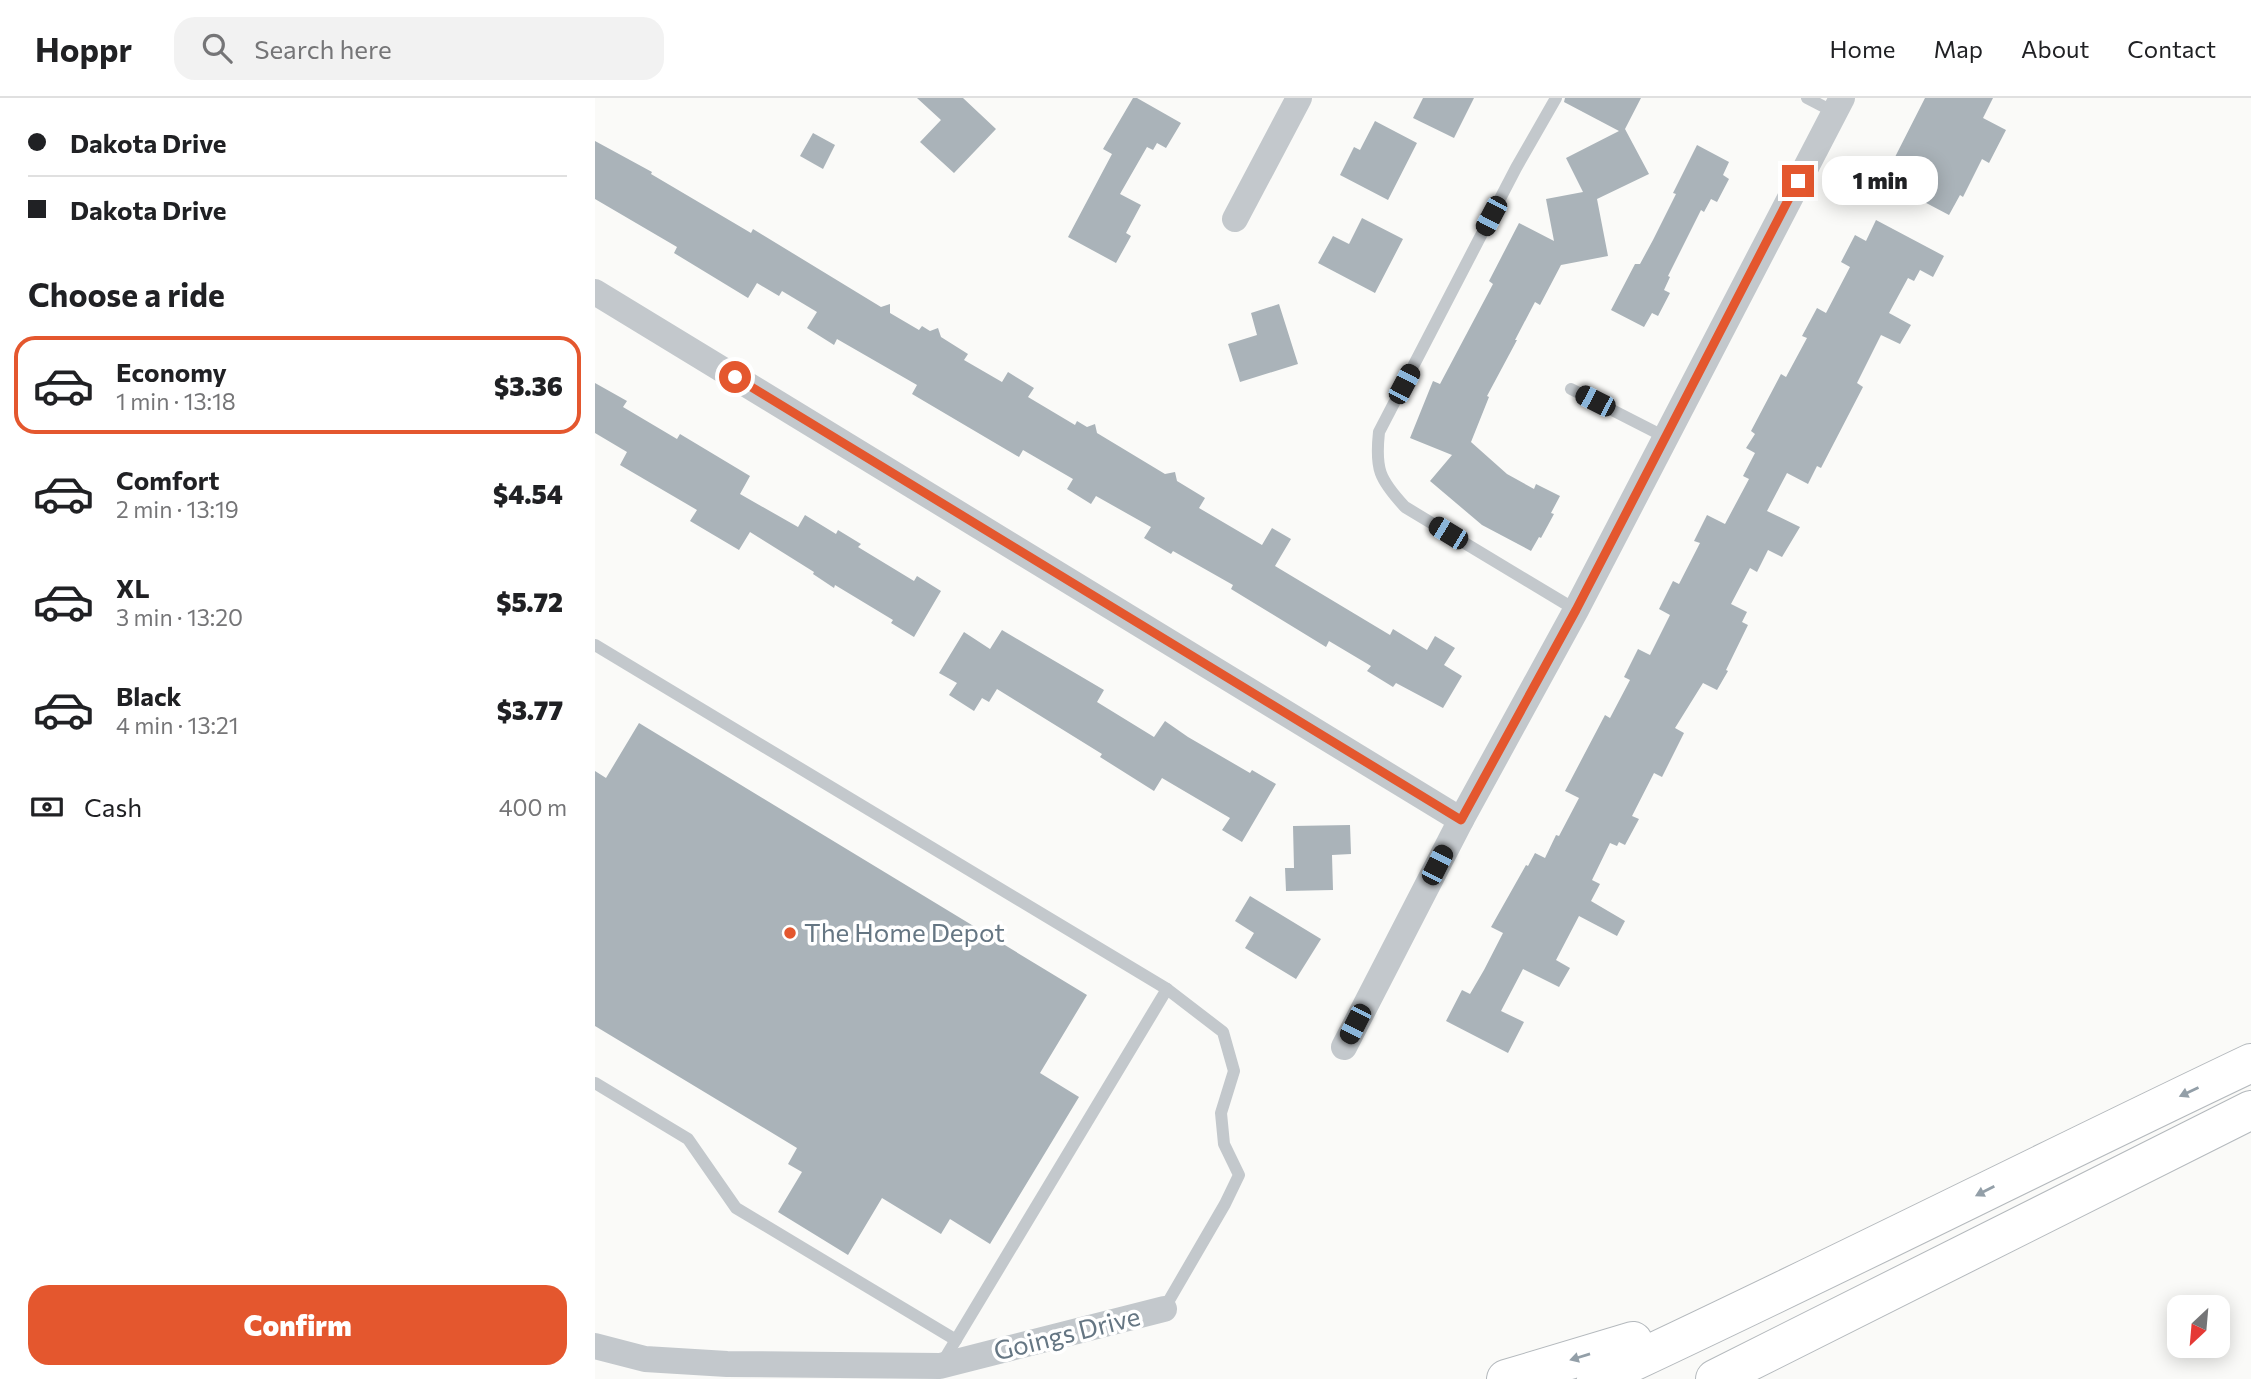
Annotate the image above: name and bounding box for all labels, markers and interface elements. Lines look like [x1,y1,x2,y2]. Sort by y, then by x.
search box [174,17,664,80]
text: Hoppr [35,28,132,69]
icon: search [198,29,236,67]
text: Search here [254,33,392,64]
text: Home [1830,34,1896,63]
text: Map [1934,34,1983,63]
text: About [2021,34,2089,63]
text: Contact [2127,34,2216,63]
text: Dakota Drive [70,127,226,158]
callout: 1 min [1823,156,1938,206]
route end [1782,165,1814,197]
text: 1 min [1852,166,1908,194]
car [1472,193,1511,239]
text: Dakota Drive [70,194,226,225]
text: Choose a ride [28,274,225,314]
icon: car [32,354,95,417]
text: Economy [116,356,227,387]
route start [719,361,751,393]
car [1385,361,1424,407]
text: $3.36 [494,370,563,401]
car [1572,382,1619,420]
text: 1 min · 13:18 [116,387,236,415]
icon: car [32,462,95,525]
text: Comfort [116,464,219,495]
text: $4.54 [493,478,563,509]
text: 2 min · 13:19 [116,495,239,523]
car [1425,513,1472,553]
icon: car [32,570,95,633]
text: XL [116,572,150,603]
text: $5.72 [496,586,563,617]
text: 3 min · 13:20 [116,603,243,631]
icon: car [32,678,95,741]
text: Black [116,680,182,711]
text: $3.77 [497,694,563,725]
text: 4 min · 13:21 [116,711,239,739]
icon: cash [28,788,66,826]
text: Cash [84,791,142,822]
text: 400 m [499,793,567,821]
car [1419,842,1456,888]
place label: The Home Depot [804,916,1005,947]
marker: The Home Depot [782,925,798,941]
car [1337,1001,1374,1047]
one-way arrow [2179,1086,2199,1098]
one-way arrow [1974,1184,1994,1196]
button: Confirm [28,1285,567,1365]
north arrow [2167,1295,2229,1358]
map controls [2167,1295,2230,1358]
street label: Goings Drive [990,1299,1143,1366]
one-way arrow [1569,1352,1590,1362]

